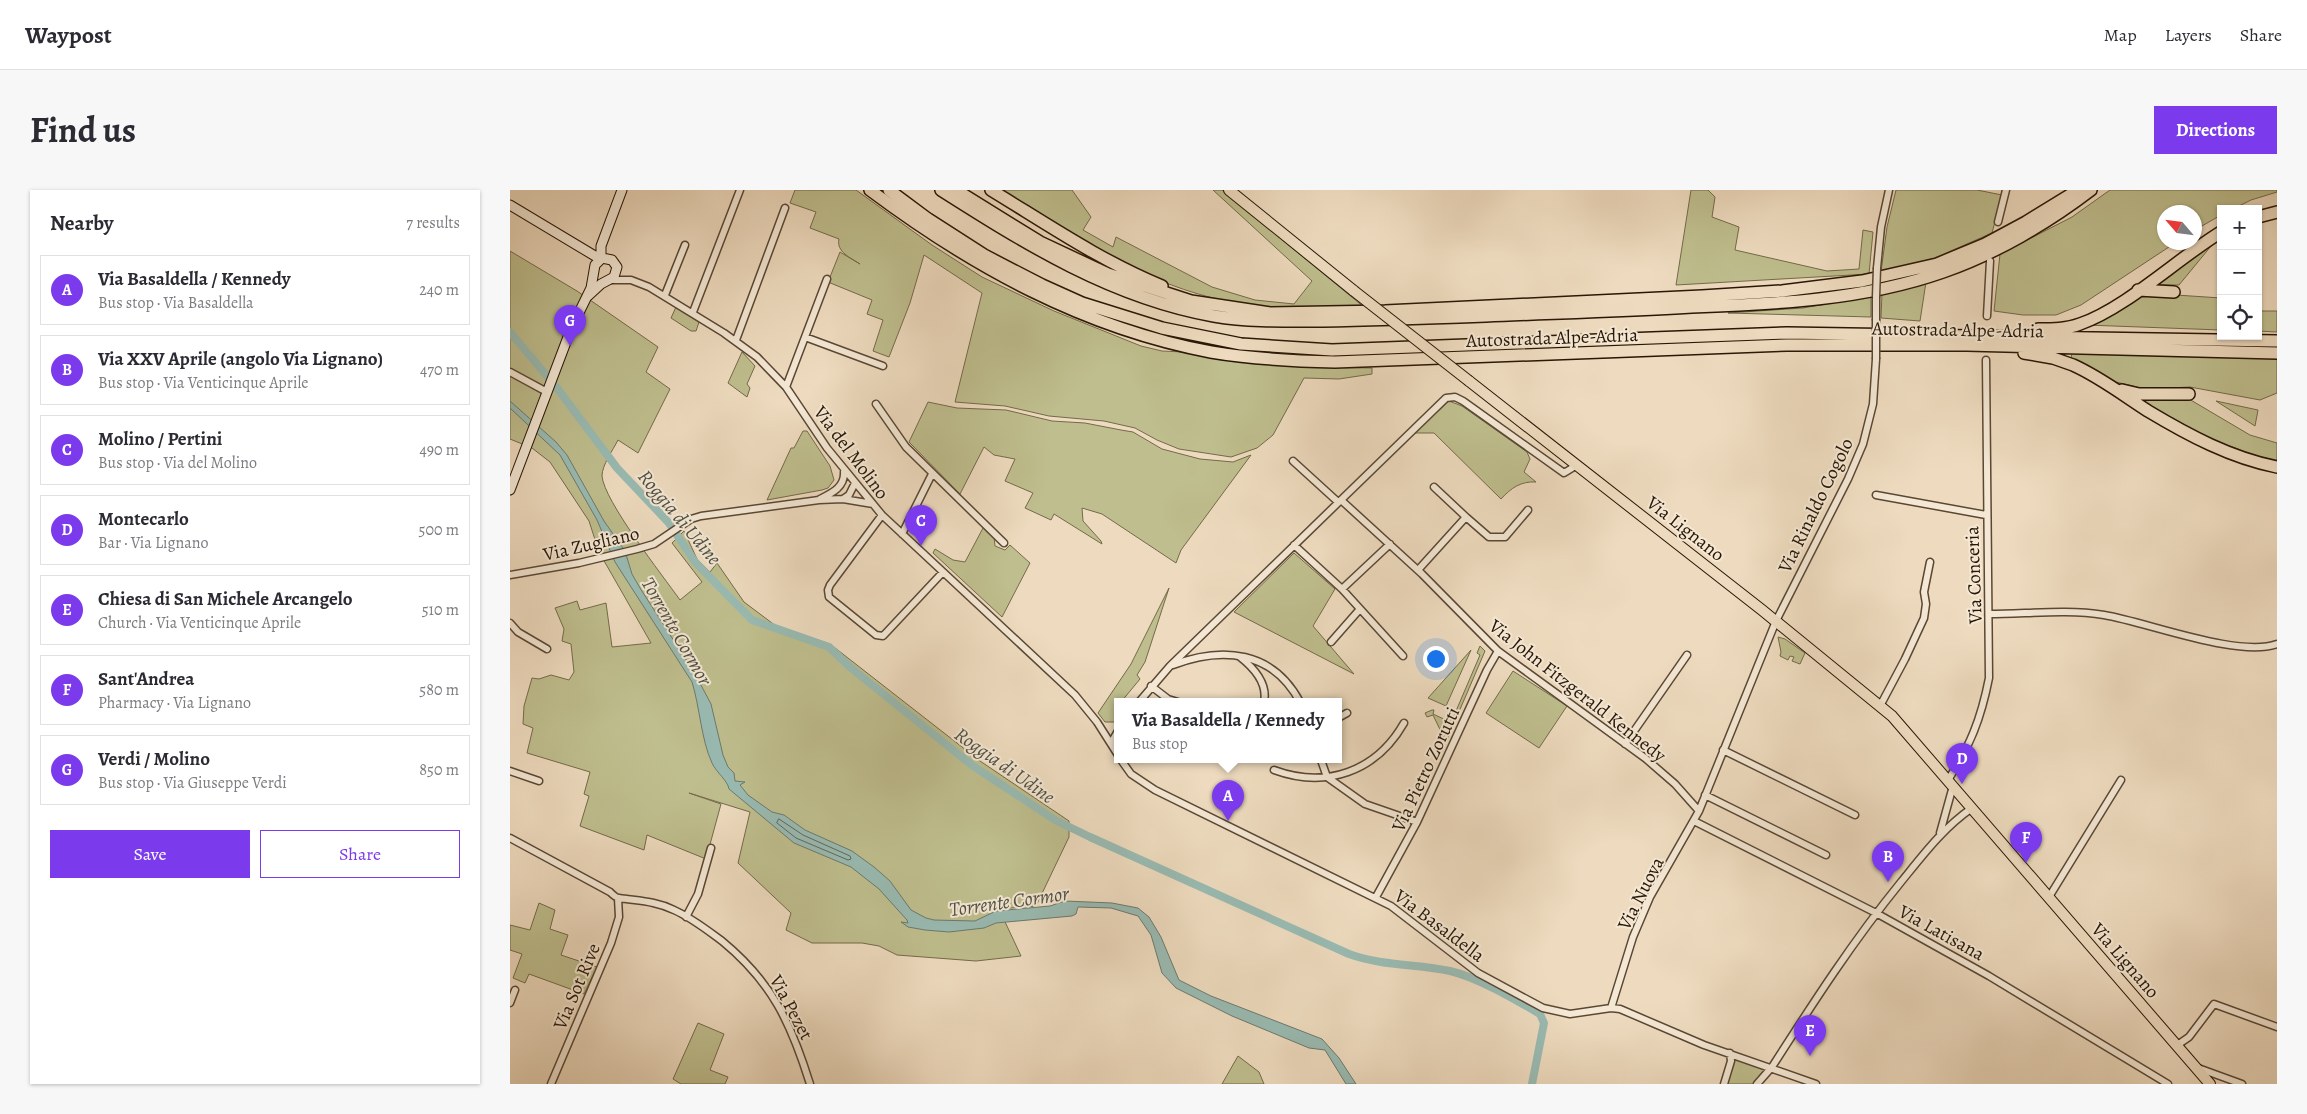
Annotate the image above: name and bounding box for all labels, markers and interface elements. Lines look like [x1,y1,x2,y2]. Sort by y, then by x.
text: Waypost [25,19,112,51]
text: Map [2104,23,2137,47]
text: Layers [2165,23,2212,47]
text: Share [2240,23,2282,47]
text: Find us [30,106,136,154]
button: Directions [2154,106,2277,154]
north arrow [2157,205,2202,250]
map controls [2217,205,2262,340]
button: + [2217,205,2262,250]
text: Nearby [50,209,113,237]
text: 7 results [406,212,460,234]
button: − [2217,250,2262,295]
text: Via Basaldella / Kennedy [98,266,291,292]
text: A [62,279,72,301]
text: 240 m [419,279,459,301]
text: Bus stop · Via Basaldella [98,292,254,314]
button: locate [2217,295,2262,340]
pin: G [554,305,586,346]
street label: Autostrada Alpe-Adria [1871,315,2044,345]
street label: Autostrada Alpe-Adria [1465,322,1639,354]
text: Via XXV Aprile (angolo Via Lignano) [98,346,383,372]
text: B [62,359,72,381]
text: 470 m [420,359,459,381]
text: Bus stop · Via Venticinque Aprile [98,372,308,394]
street label: Via del Molino [807,400,895,505]
text: Molino / Pertini [98,426,222,452]
street label: Via Rinaldo Cogolo [1772,434,1860,578]
text: C [62,439,72,461]
text: 490 m [419,439,459,461]
text: Bus stop · Via del Molino [98,452,257,474]
water label: Roggia di Udine [632,464,728,571]
street label: Via Lignano [1640,489,1730,567]
pin: C [905,505,937,546]
text: Montecarlo [98,506,189,532]
text: D [61,519,73,541]
text: 500 m [419,519,459,541]
street label: Via Zugliano [540,520,642,568]
street label: Via Conceria [1959,525,1989,625]
text: Bar · Via Lignano [98,532,209,554]
water label: Torrente Cormor [635,572,719,691]
text: Chiesa di San Michele Arcangelo [98,586,353,612]
text: E [62,599,72,621]
text: 510 m [422,599,459,621]
text: Church · Via Venticinque Aprile [98,612,301,634]
street label: Via John Fitzgerald Kennedy [1483,613,1672,769]
your location [1423,646,1449,672]
text: Sant'Andrea [98,666,194,692]
text: F [63,679,71,701]
text: 580 m [419,679,459,701]
text: Pharmacy · Via Lignano [98,692,251,714]
popup [1114,698,1342,763]
street label: Via Pietro Zorutti [1385,703,1466,837]
text: Via Basaldella / Kennedy [1132,707,1324,733]
water label: Roggia di Udine [949,721,1060,810]
text: Bus stop [1132,733,1188,755]
pin: D [1946,743,1978,784]
text: Verdi / Molino [98,746,210,772]
text: G [62,759,72,781]
text: 850 m [419,759,459,781]
text: Bus stop · Via Giuseppe Verdi [98,772,287,794]
pin: A [1212,780,1244,821]
pin: F [2010,822,2042,863]
button: Save [50,830,250,878]
button: Share [260,830,460,878]
pin: B [1872,841,1904,882]
street label: Via Nuova [1611,852,1670,935]
water label: Torrente Cormor [947,880,1072,923]
street label: Via Basaldella [1388,883,1490,968]
street label: Via Latisana [1893,898,1989,967]
street label: Via Lignano [2084,916,2165,1004]
street label: Via Sot Rive [547,939,607,1034]
street label: Via Pezet [763,969,819,1045]
pin: E [1794,1015,1826,1056]

